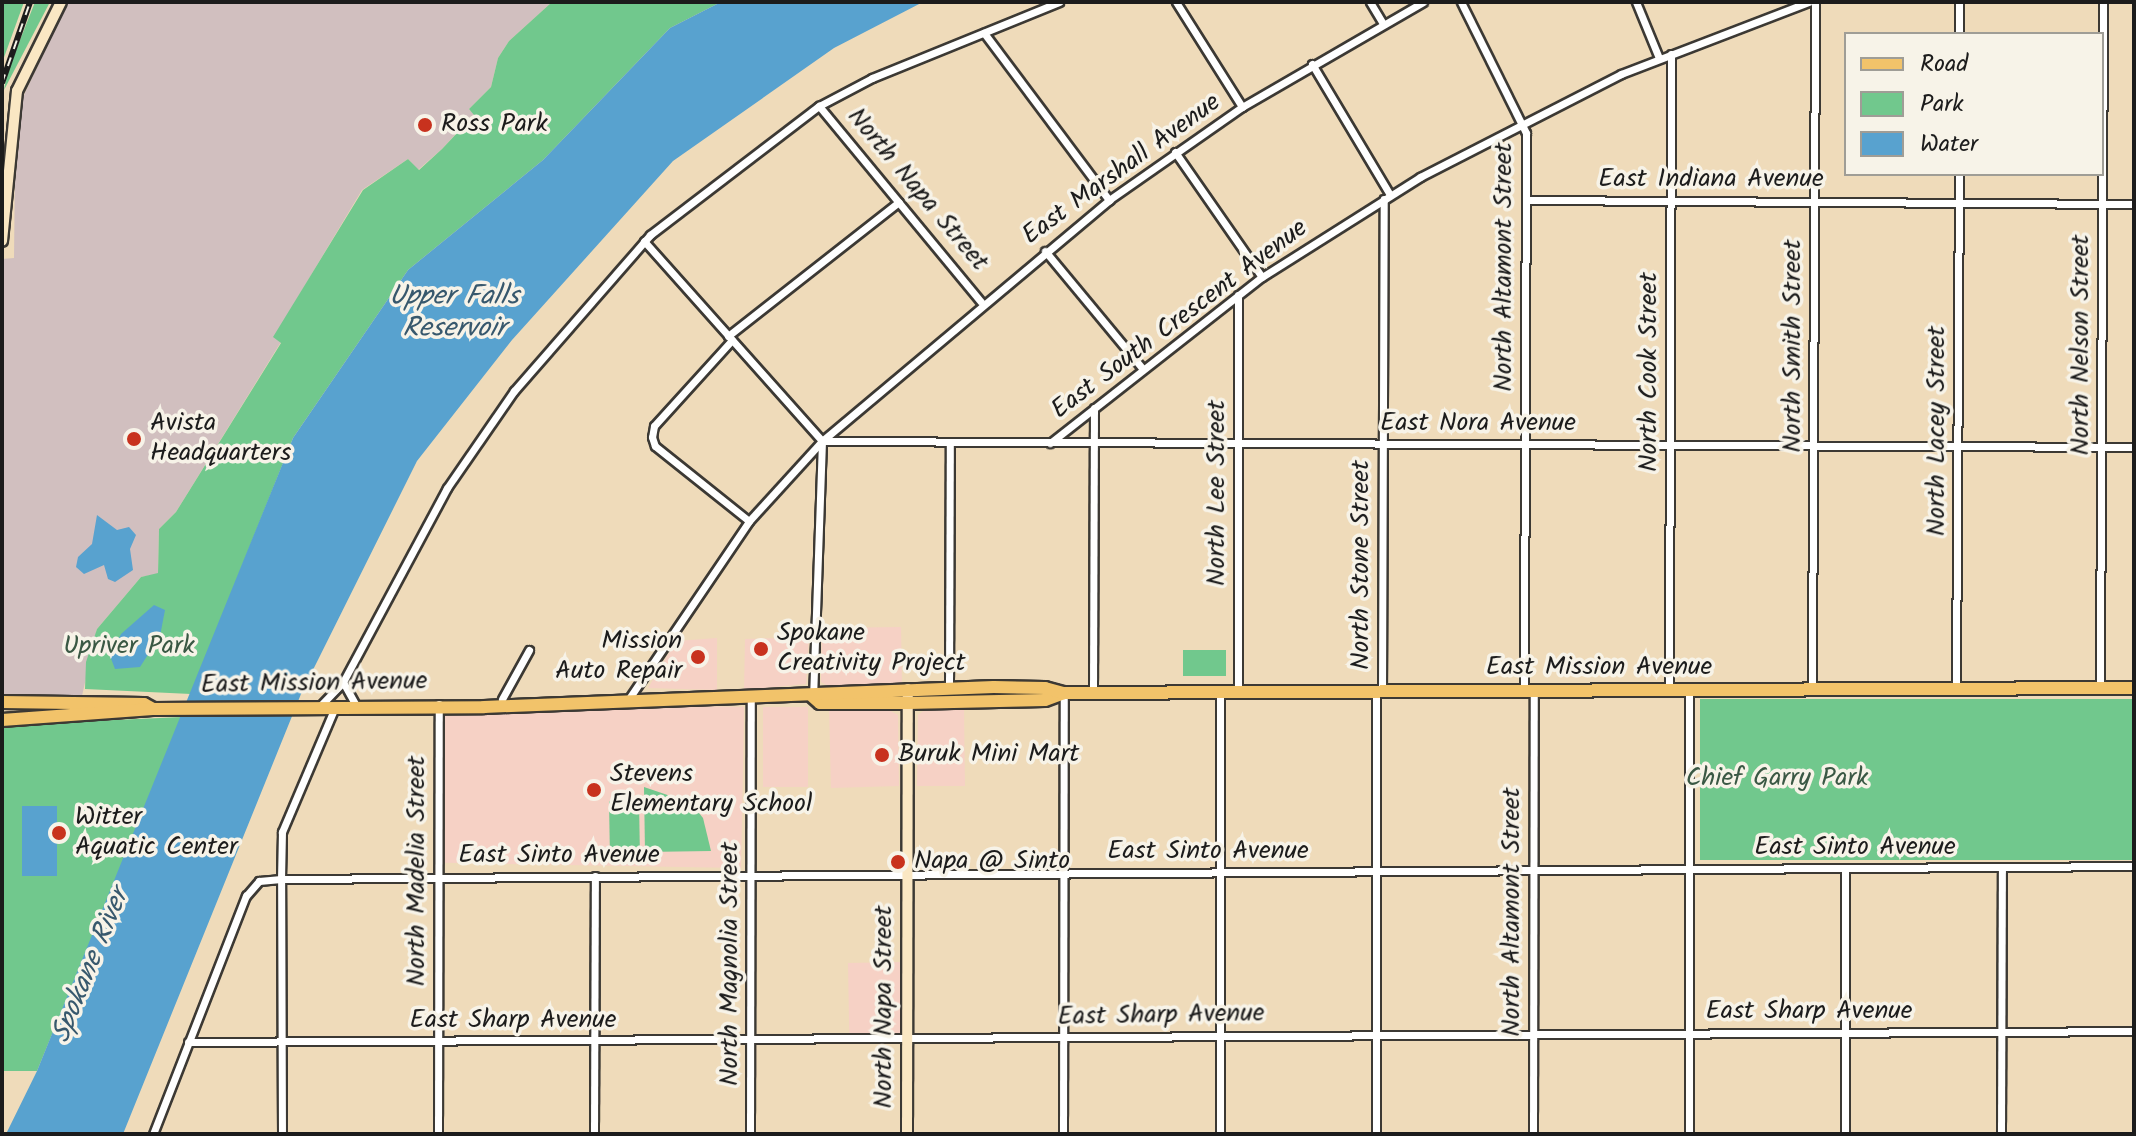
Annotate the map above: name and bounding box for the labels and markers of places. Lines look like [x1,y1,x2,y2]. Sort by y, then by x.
place label: Ross Park [441,109,548,141]
marker: Ross Park [416,116,434,134]
place label: Avista Headquarters [150,408,291,470]
marker: Avista Headquarters [125,430,143,448]
place label: Spokane Creativity Project [777,618,966,680]
place label: Mission Auto Repair [555,626,682,688]
marker: Spokane Creativity Project [752,640,770,658]
marker: Mission Auto Repair [689,648,707,666]
place label: Buruk Mini Mart [898,739,1079,771]
marker: Buruk Mini Mart [873,746,891,764]
place label: Stevens Elementary School [610,759,812,820]
marker: Stevens Elementary School [585,781,603,799]
place label: Witter Aquatic Center [75,802,238,864]
marker: Witter Aquatic Center [50,824,68,842]
place label: Napa @ Sinto [914,846,1070,878]
marker: Napa @ Sinto [889,853,907,871]

